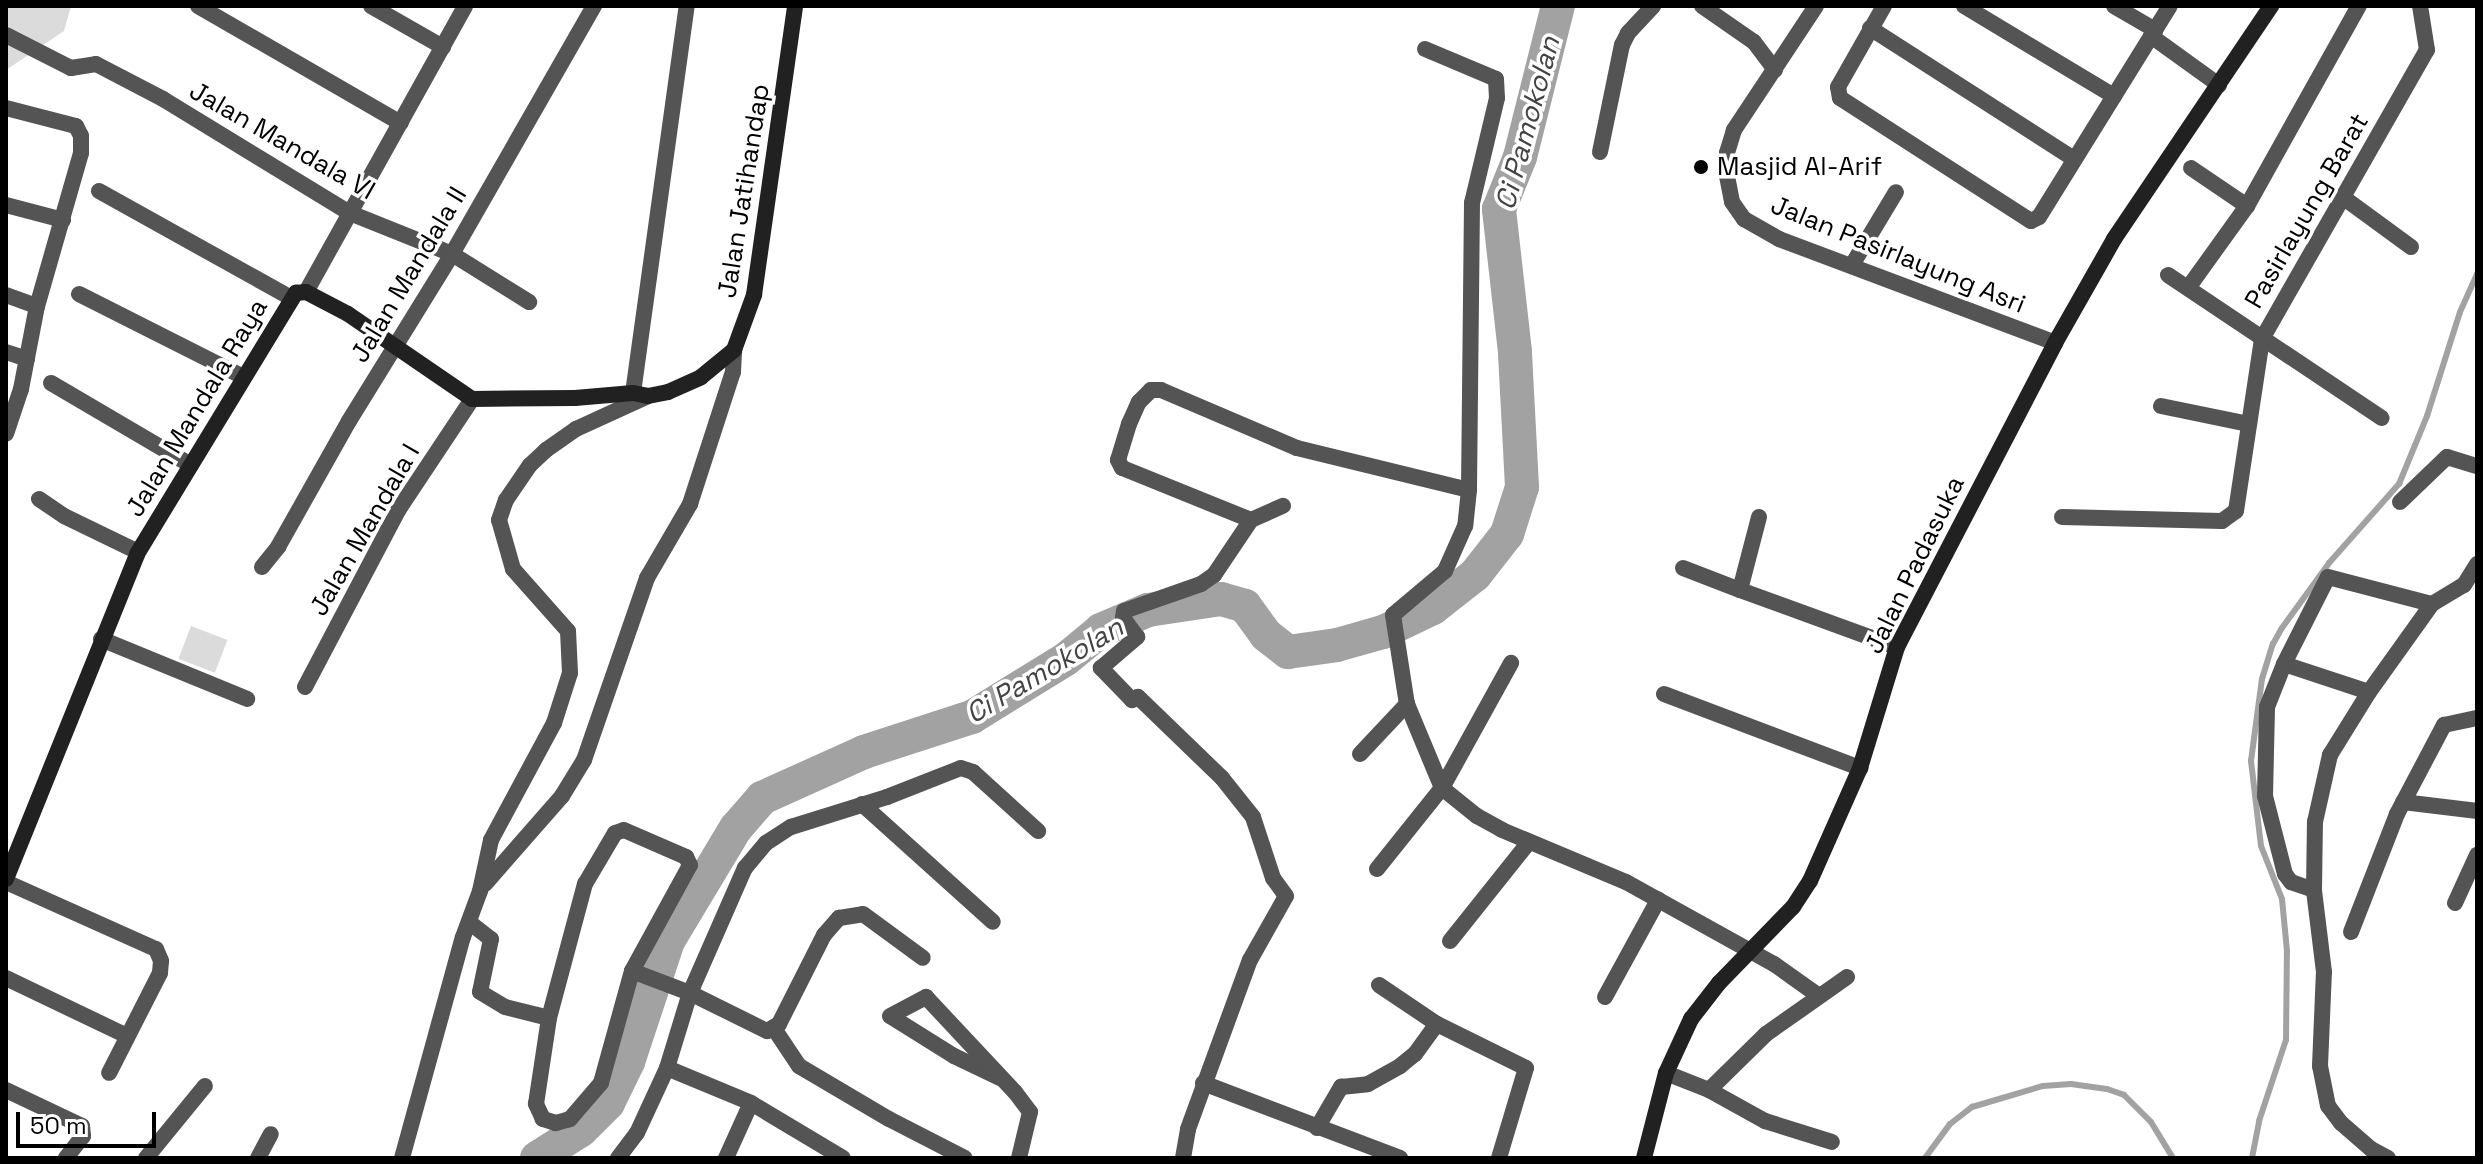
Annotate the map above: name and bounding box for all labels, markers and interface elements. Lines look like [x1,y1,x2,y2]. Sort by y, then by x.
water label: Ci Pamokolan [1488,33,1566,213]
street label: Jalan Mandala VI [184,75,380,207]
street label: Jalan Jatihandap [712,82,776,300]
street label: Pasirlayung Barat [2239,108,2375,314]
place label: Masjid Al-Arif [1717,151,1883,183]
marker: Masjid Al-Arif [1692,158,1710,176]
street label: Jalan Mandala II [344,181,474,369]
street label: Jalan Pasirlayung Asri [1766,190,2030,320]
street label: Jalan Mandala Raya [120,293,274,523]
street label: Jalan Mandala I [303,439,427,621]
street label: Jalan Padasuka [1859,471,1971,659]
water label: Ci Pamokolan [959,610,1129,730]
scale bar [20,1096,160,1146]
text: 50 m [30,1110,87,1141]

